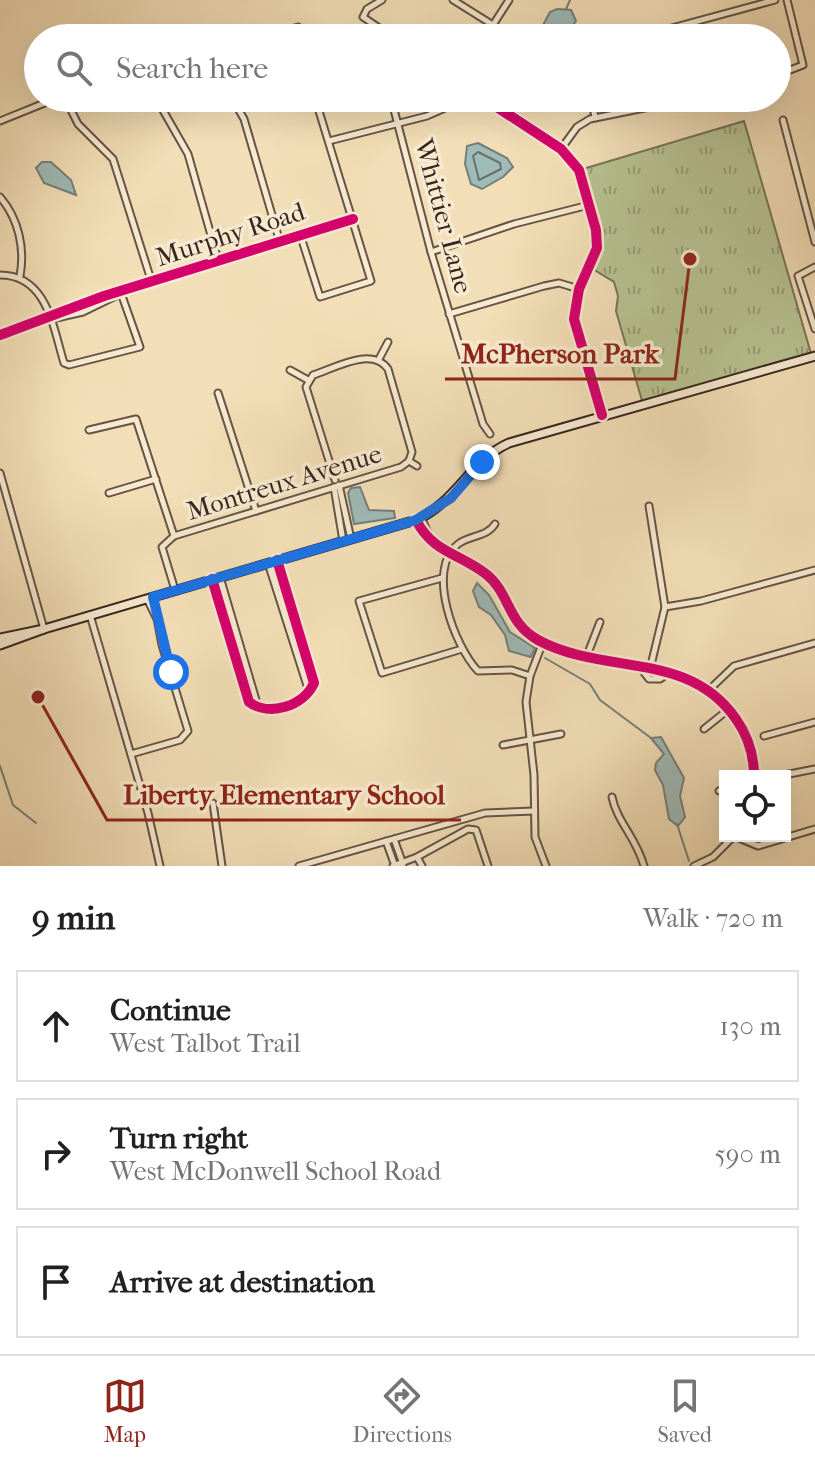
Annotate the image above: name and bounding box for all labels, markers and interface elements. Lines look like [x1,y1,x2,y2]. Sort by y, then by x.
search box [24,24,791,112]
icon: search [52,46,96,90]
text: Search here [116,51,268,86]
street label: Whittier Lane [408,134,479,297]
street label: Murphy Road [152,196,309,273]
callout: McPherson Park [445,327,675,379]
text: McPherson Park [461,337,661,370]
street label: Montreux Avenue [183,438,385,527]
route end [464,444,500,480]
route start [153,654,189,690]
callout: Liberty Elementary School [107,768,461,820]
map controls [719,770,791,842]
button: locate [719,770,791,842]
text: Liberty Elementary School [123,778,445,811]
text: 9 min [32,898,115,938]
text: Walk · 720 m [643,903,783,934]
text: Continue [110,993,231,1028]
icon: ahead [34,1004,78,1048]
text: 130 m [720,1011,781,1042]
text: West Talbot Trail [110,1028,301,1059]
text: Turn right [110,1121,248,1156]
icon: right [34,1132,78,1176]
text: 590 m [715,1139,781,1170]
text: West McDonwell School Road [110,1156,441,1187]
icon: arrive [34,1260,78,1304]
text: Arrive at destination [110,1265,375,1300]
tab: Map [103,1374,147,1448]
tab: Directions [353,1374,452,1448]
tab: Saved [658,1374,712,1448]

